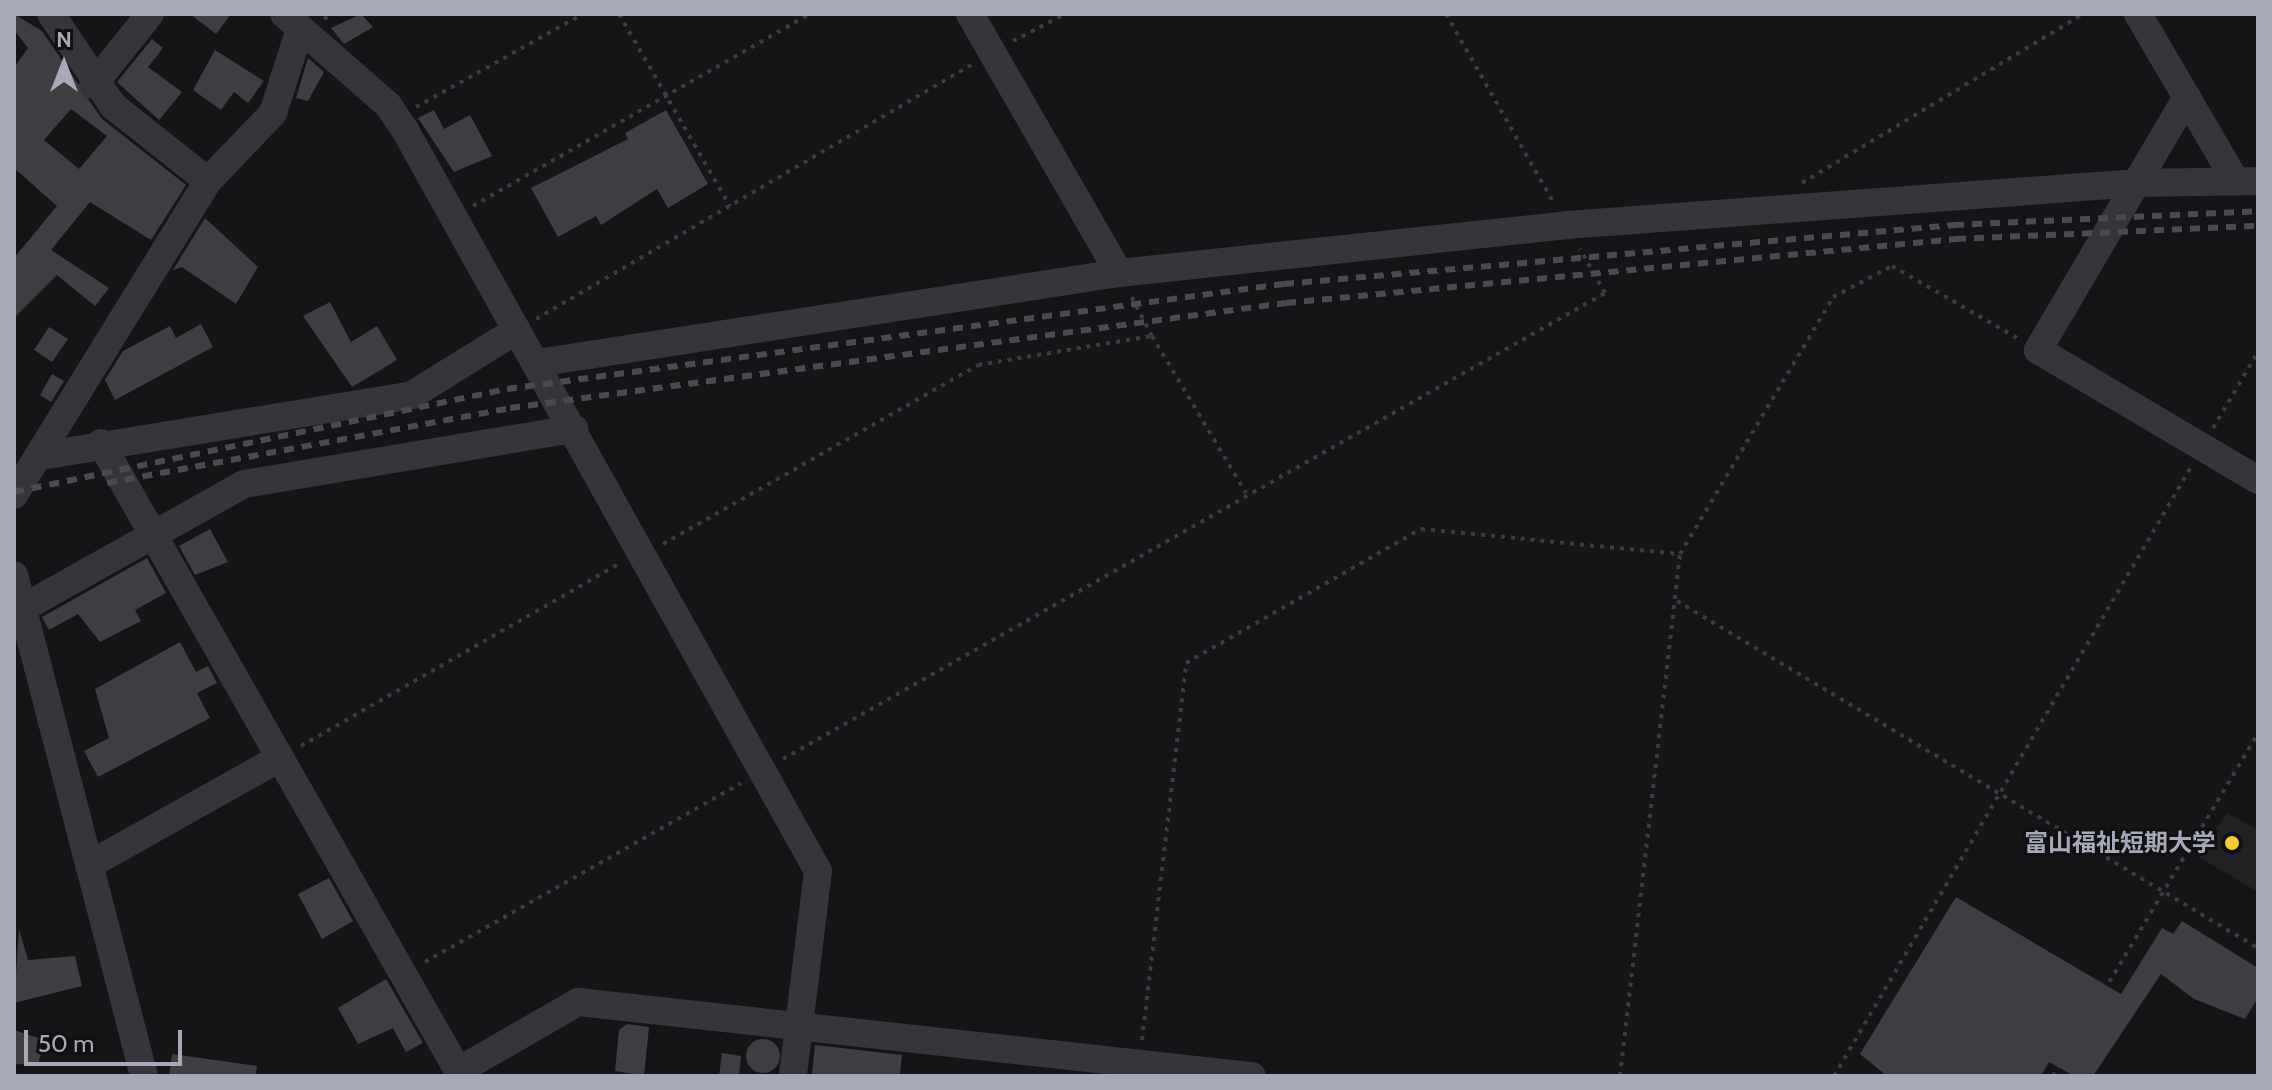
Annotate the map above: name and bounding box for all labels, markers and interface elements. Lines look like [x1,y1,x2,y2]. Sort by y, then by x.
north arrow [24,24,104,104]
text: N [56,26,72,53]
place label: 富山福祉短期大学 [2024,829,2216,857]
marker: 富山福祉短期大学 [2223,834,2241,852]
scale bar [28,1014,186,1064]
text: 50 m [38,1029,94,1058]

